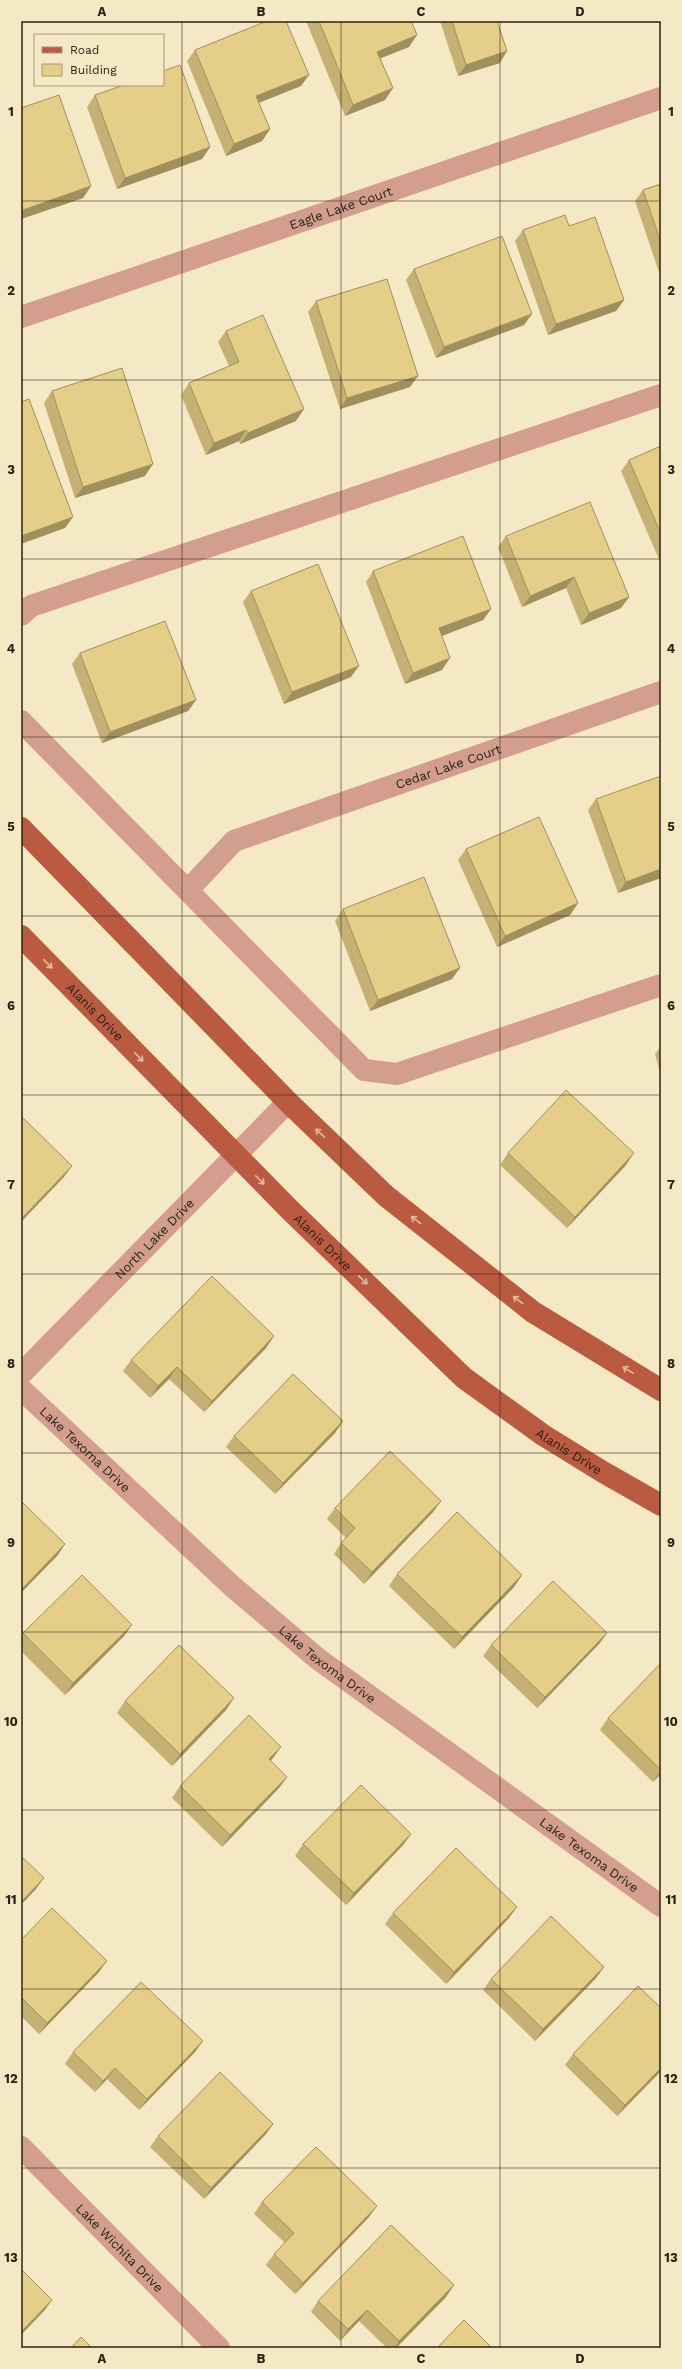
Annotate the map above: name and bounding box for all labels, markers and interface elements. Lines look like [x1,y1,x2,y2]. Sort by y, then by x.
text: A [98,4,107,19]
text: B [257,4,266,19]
text: C [417,4,426,19]
text: D [575,4,585,19]
legend [34,34,164,86]
text: Road [70,43,99,57]
text: Building [70,63,117,77]
text: 1 [8,104,14,119]
text: 1 [668,104,674,119]
street label: Eagle Lake Court [287,183,395,232]
text: 2 [7,283,15,298]
text: 2 [667,283,675,298]
text: 3 [7,462,15,477]
text: 3 [667,462,675,477]
text: 4 [7,641,16,656]
text: 4 [667,641,676,656]
street label: Cedar Lake Court [393,741,503,792]
text: 5 [7,819,15,834]
text: 5 [667,819,675,834]
one-way arrow [43,959,53,969]
street label: Alanis Drive [64,980,127,1044]
text: 6 [7,998,15,1013]
text: 6 [667,998,675,1013]
one-way arrow [134,1052,144,1062]
one-way arrow [315,1128,325,1137]
one-way arrow [255,1175,265,1185]
text: 7 [7,1177,15,1192]
text: 7 [667,1177,675,1192]
street label: North Lake Drive [111,1195,197,1282]
street label: Alanis Drive [291,1210,355,1273]
one-way arrow [411,1215,422,1224]
one-way arrow [358,1275,368,1285]
one-way arrow [513,1296,524,1305]
text: 8 [7,1356,15,1371]
text: 8 [667,1356,675,1371]
one-way arrow [623,1366,634,1374]
street label: Lake Texoma Drive [37,1403,134,1495]
street label: Alanis Drive [533,1425,605,1477]
text: 9 [7,1535,15,1550]
text: 9 [667,1535,675,1550]
street label: Lake Texoma Drive [276,1622,379,1706]
text: 10 [4,1714,18,1729]
text: 10 [664,1714,678,1729]
street label: Lake Texoma Drive [537,1814,642,1895]
text: 11 [5,1892,17,1907]
text: 11 [665,1892,677,1907]
text: 12 [4,2071,18,2086]
text: 12 [664,2071,678,2086]
street label: Lake Wichita Drive [73,2200,167,2295]
text: 13 [4,2250,18,2265]
text: 13 [664,2250,678,2265]
text: A [98,2351,107,2366]
text: B [257,2351,266,2366]
text: C [417,2351,426,2366]
text: D [575,2351,585,2366]

